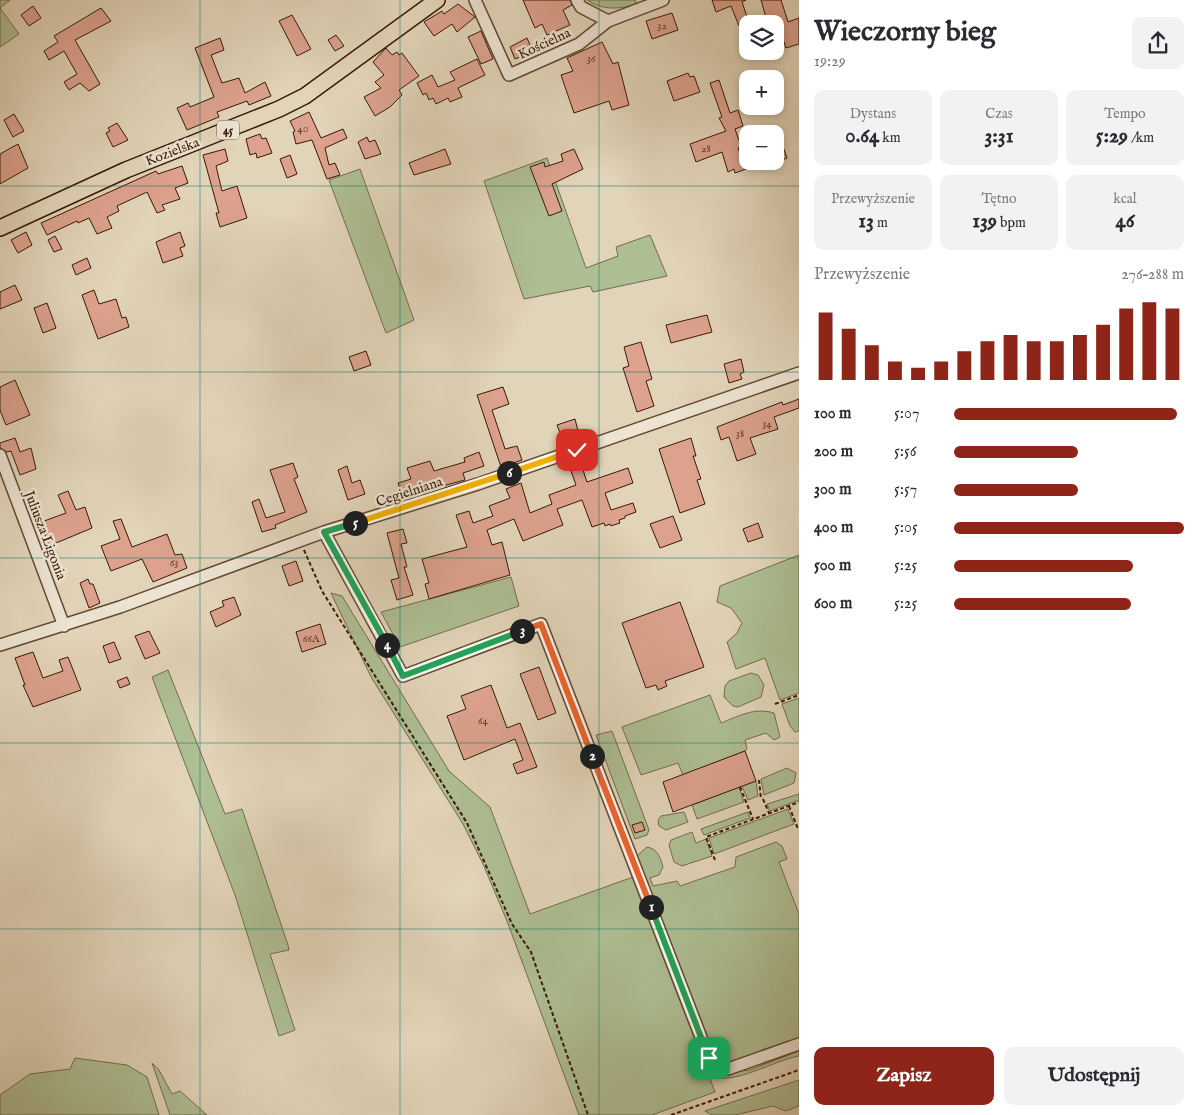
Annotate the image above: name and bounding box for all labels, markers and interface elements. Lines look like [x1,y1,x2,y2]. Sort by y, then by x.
map controls [739,15,784,170]
button: layers [739,15,784,60]
text: Wieczorny bieg [814,15,996,50]
button: share [1132,17,1184,69]
house number: 32 [657,19,667,33]
street label: Kościelna [515,24,574,64]
house number: 36 [587,52,596,66]
text: 19:29 [814,52,846,72]
button: + [739,70,784,115]
text: Dystans [850,105,896,123]
text: Czas [985,105,1013,123]
text: Tempo [1104,105,1146,123]
road number: 45 [217,120,239,140]
house number: 40 [298,122,308,136]
text: 0.64 [845,123,879,150]
text: 3:31 [984,123,1014,150]
text: 5:29 [1096,123,1128,150]
button: − [739,125,784,170]
text: km [879,129,901,147]
text: /km [1128,129,1154,147]
street label: Kozielska [143,133,203,170]
house number: 28 [701,142,711,156]
text: Przewyższenie [831,190,915,208]
text: Tętno [981,190,1017,208]
text: kcal [1113,190,1137,208]
text: 13 [858,208,874,235]
text: 139 [972,208,997,235]
text: 46 [1115,208,1135,235]
text: m [874,214,888,232]
text: bpm [997,214,1026,232]
text: Przewyższenie [814,265,910,285]
text: 276–288 m [1121,265,1184,285]
text: 100 m [814,404,851,424]
text: 5:07 [894,404,919,424]
house number: 34 [762,417,772,431]
house number: 38 [736,427,744,441]
pin [556,429,598,471]
icon: check [563,436,591,464]
text: 200 m [814,442,853,462]
text: 5:56 [894,442,917,462]
pin: 6 [496,460,522,486]
text: 6 [507,464,512,482]
street label: Cegielniana [374,472,446,511]
text: 300 m [814,480,852,500]
text: 5:57 [894,480,917,500]
street label: Juliusza Ligonia [19,486,71,583]
pin: 5 [342,510,368,536]
text: 5 [353,514,358,532]
text: 400 m [814,518,853,538]
text: 5:05 [894,518,918,538]
house number: 63 [170,556,178,570]
text: 500 m [814,556,851,576]
text: 5:25 [894,556,917,576]
text: 600 m [814,594,852,614]
text: 5:25 [894,594,917,614]
pin: 3 [510,618,534,644]
text: 3 [520,622,525,640]
house number: 66A [303,632,320,646]
pin: 4 [374,632,400,658]
text: 4 [384,636,391,654]
house number: 64 [478,714,489,728]
pin: 2 [580,744,604,768]
text: 2 [589,747,596,765]
pin: 1 [638,894,664,920]
text: 1 [649,898,654,916]
pin [688,1037,730,1079]
icon: arrive [695,1044,723,1072]
button: Zapisz [814,1047,994,1105]
button: Udostępnij [1004,1047,1184,1105]

